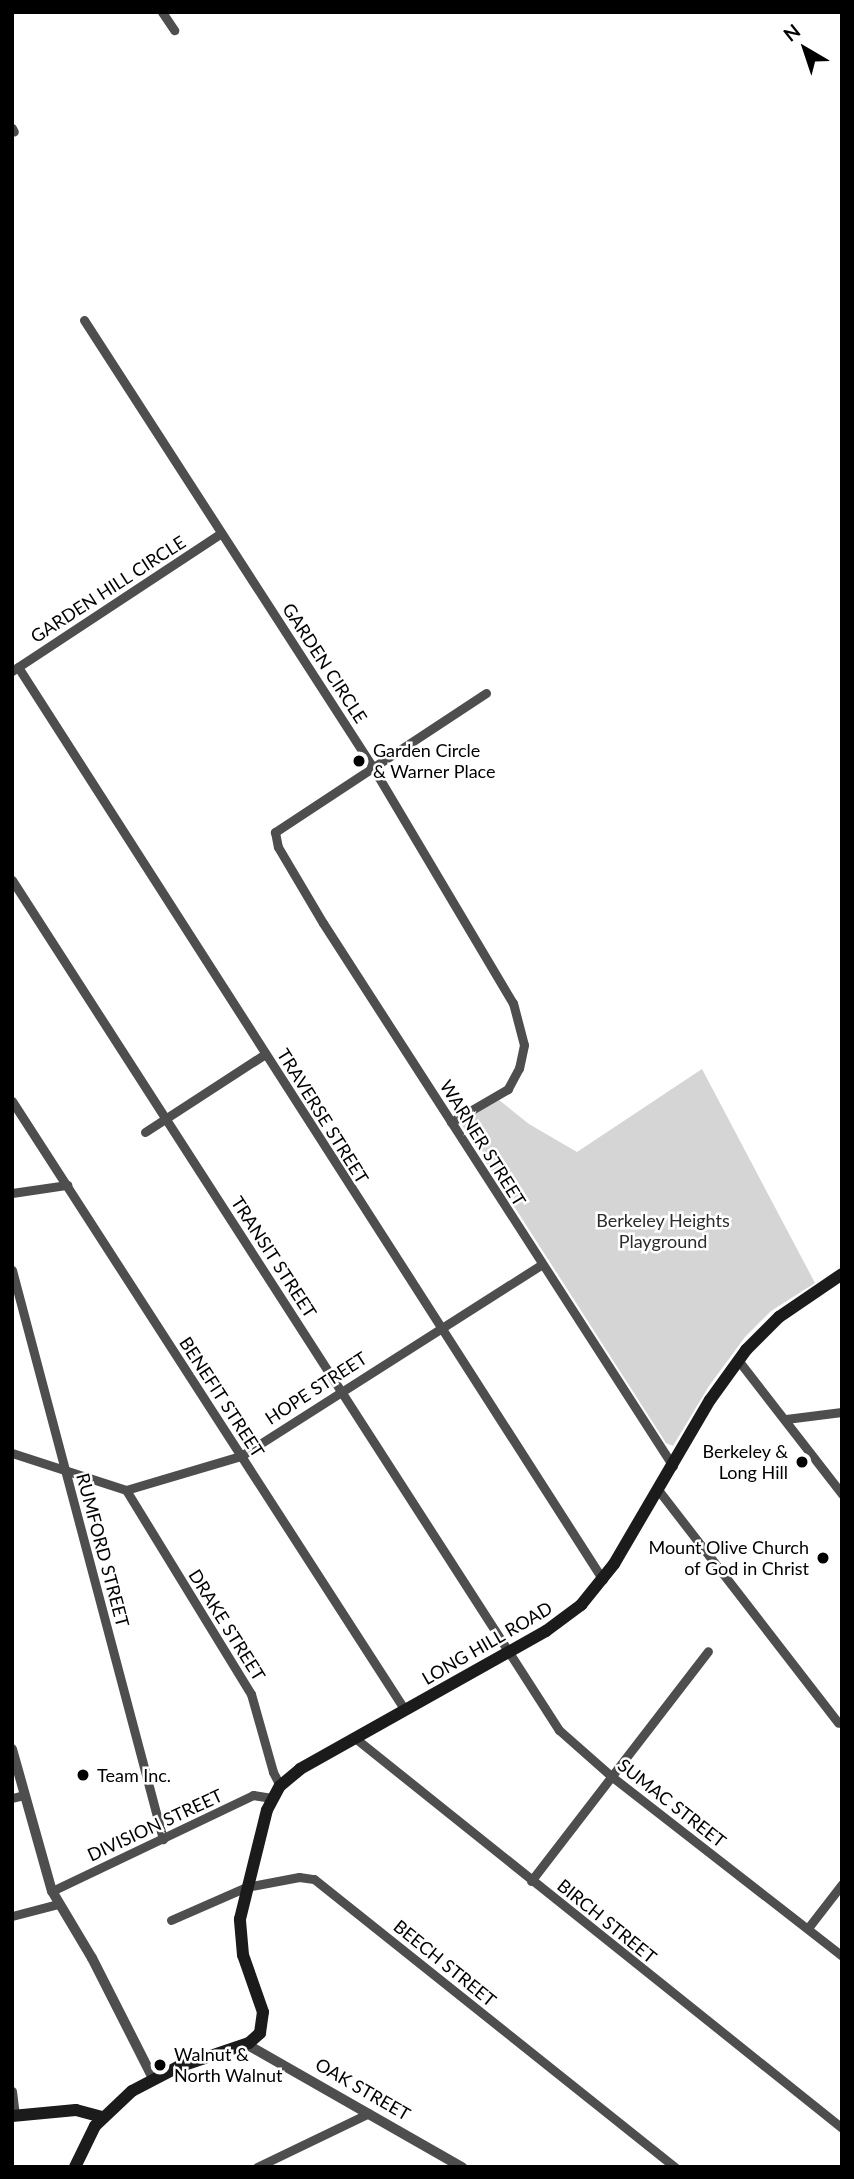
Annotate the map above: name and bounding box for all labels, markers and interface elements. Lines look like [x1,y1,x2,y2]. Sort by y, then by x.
north arrow [770,14,840,84]
text: N [779,19,804,46]
street label: GARDEN HILL CIRCLE [26,531,190,647]
street label: GARDEN CIRCLE [278,599,372,727]
place label: Garden Circle & Warner Place [373,740,496,782]
marker: Garden Circle & Warner Place [351,753,367,769]
street label: TRAVERSE STREET [273,1045,373,1187]
street label: WARNER STREET [436,1076,530,1210]
street label: TRANSIT STREET [227,1192,321,1322]
park label: Berkeley Heights Playground [596,1210,730,1252]
street label: BENEFIT STREET [175,1333,269,1461]
street label: HOPE STREET [261,1347,371,1429]
place label: Berkeley & Long Hill [702,1441,788,1484]
marker: Berkeley & Long Hill [794,1454,810,1470]
street label: RUMFORD STREET [72,1471,134,1629]
place label: Mount Olive Church of God in Christ [648,1537,809,1580]
marker: Mount Olive Church of God in Christ [815,1550,831,1566]
street label: DRAKE STREET [184,1565,270,1685]
street label: LONG HILL ROAD [418,1597,556,1689]
street label: SUMAC STREET [614,1754,730,1852]
place label: Team Inc. [97,1764,171,1786]
marker: Team Inc. [75,1767,91,1783]
street label: DIVISION STREET [84,1784,226,1866]
street label: BIRCH STREET [553,1874,661,1968]
street label: BEECH STREET [389,1915,501,2011]
place label: Walnut & North Walnut [174,2044,283,2086]
street label: OAK STREET [312,2053,414,2125]
marker: Walnut & North Walnut [152,2057,168,2073]

